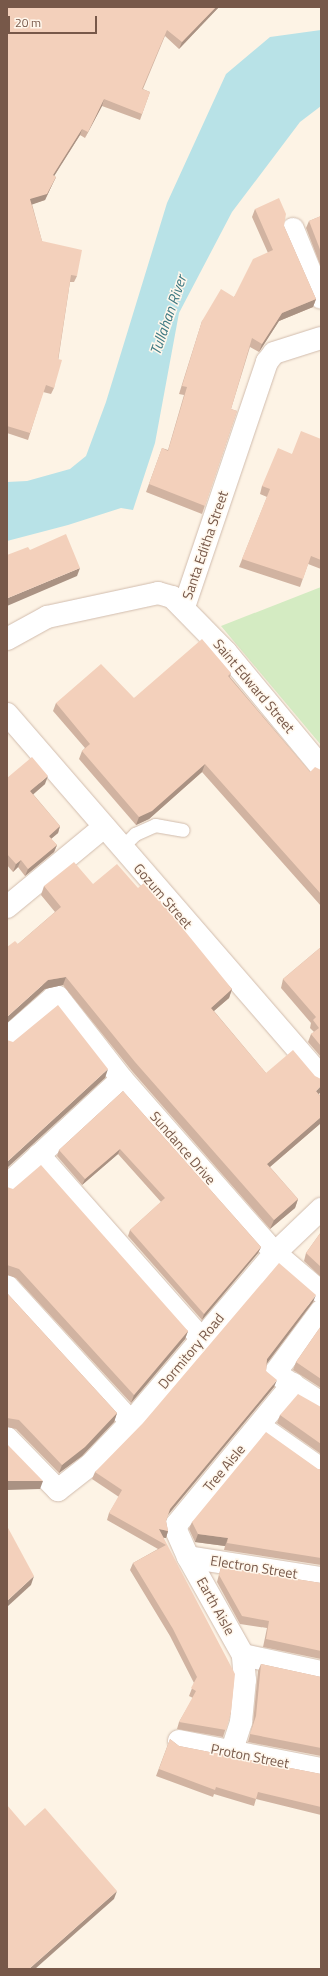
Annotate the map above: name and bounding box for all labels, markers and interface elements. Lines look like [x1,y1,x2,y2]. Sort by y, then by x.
scale bar [10,8,99,34]
text: 20 m [15,13,41,32]
water label: Tullahan River [146,273,190,357]
street label: Santa Editha Street [179,488,231,602]
street label: Saint Edward Street [210,636,298,736]
street label: Gozum Street [130,860,196,932]
street label: Sundance Drive [147,1108,219,1188]
street label: Dormitory Road [155,1310,227,1392]
street label: Tree Aisle [199,1441,249,1495]
street label: Electron Street [209,1552,299,1582]
street label: Earth Aisle [193,1574,239,1638]
street label: Proton Street [209,1740,291,1772]

